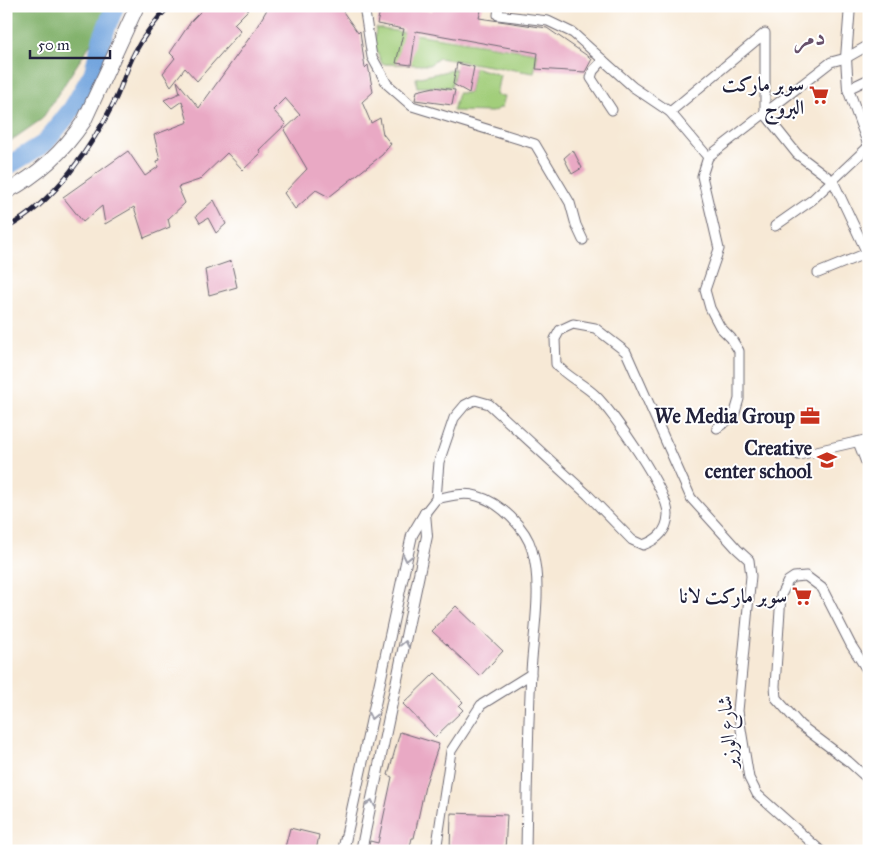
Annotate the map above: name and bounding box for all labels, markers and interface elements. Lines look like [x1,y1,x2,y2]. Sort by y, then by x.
district label: دمر [794,21,826,54]
scale bar [30,28,110,60]
text: 50 m [38,36,70,54]
place label: سوبر ماركت البروج [722,72,804,126]
supermarket icon: سوبر ماركت البروج [808,84,830,106]
place label: We Media Group [654,404,795,429]
office icon: We Media Group [799,405,821,427]
place label: Creative center school [705,436,813,483]
school or university icon: Creative center school [816,449,838,471]
one-way arrow [402,553,413,562]
place label: سوبر ماركت لانا [679,584,787,609]
supermarket icon: سوبر ماركت لانا [791,585,813,607]
one-way arrow [399,640,409,648]
street label: شارع الوزير [712,694,748,771]
one-way arrow [367,712,378,721]
one-way arrow [365,799,376,807]

